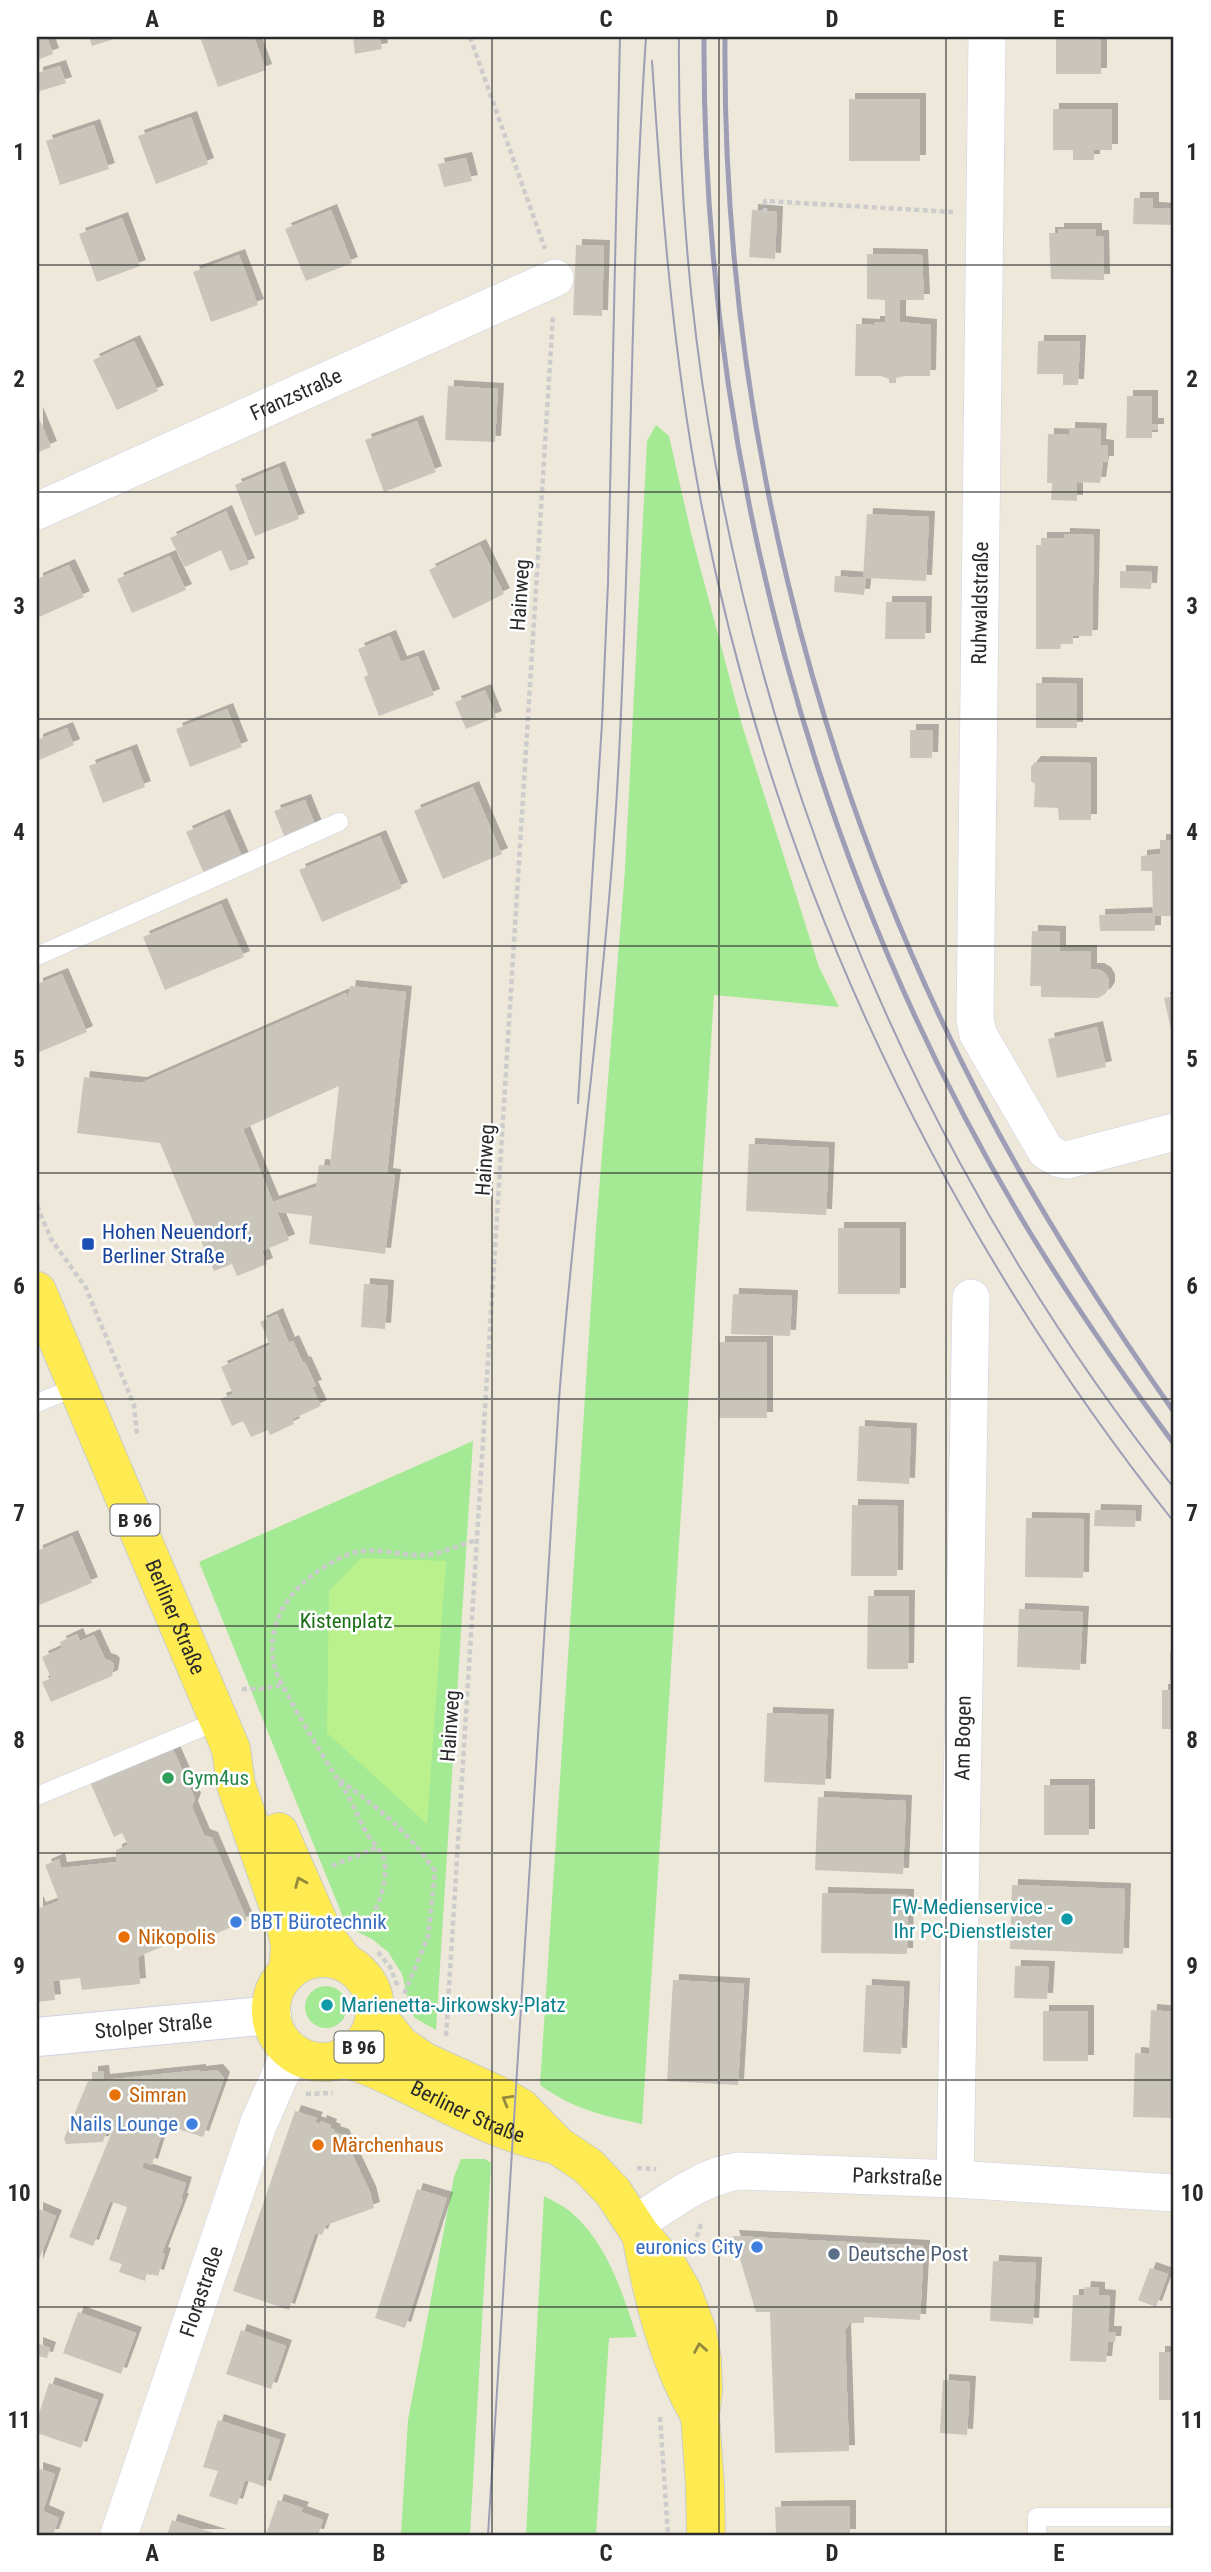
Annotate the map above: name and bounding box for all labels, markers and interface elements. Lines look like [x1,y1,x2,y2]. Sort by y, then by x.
text: A [145,6,159,33]
text: B [373,6,385,33]
text: C [599,6,613,33]
text: D [826,6,839,33]
text: E [1053,6,1065,33]
text: 1 [13,139,25,166]
text: 1 [1186,139,1198,166]
street label: Franzstraße [246,363,346,426]
text: 2 [13,366,25,393]
text: 2 [1186,366,1198,393]
street label: Ruhwaldstraße [967,541,993,665]
street label: Hainweg [506,558,534,632]
text: 3 [13,593,25,620]
text: 3 [1186,593,1198,620]
text: 4 [13,819,25,846]
text: 4 [1186,819,1198,846]
text: 5 [13,1046,25,1073]
text: 5 [1186,1046,1198,1073]
street label: Hainweg [471,1123,499,1197]
place label: Hohen Neuendorf, Berliner Straße [102,1220,252,1268]
marker: Hohen Neuendorf, Berliner Straße [80,1236,96,1252]
text: 6 [13,1273,25,1300]
text: 6 [1186,1273,1198,1300]
text: 7 [13,1500,25,1527]
text: 7 [1186,1500,1198,1527]
road number: B 96 [110,1504,160,1536]
street label: Berliner Straße [140,1556,210,1678]
park label: Kistenplatz [300,1609,392,1633]
street label: Hainweg [436,1689,464,1763]
street label: Am Bogen [950,1695,976,1781]
text: 8 [13,1727,25,1754]
text: 8 [1186,1727,1198,1754]
place label: Gym4us [182,1766,249,1790]
marker: Gym4us [160,1770,176,1786]
one-way arrow [294,1877,308,1890]
place label: FW-Medienservice - Ihr PC-Dienstleister [892,1895,1053,1943]
place label: BBT Bürotechnik [250,1910,387,1934]
marker: FW-Medienservice - Ihr PC-Dienstleister [1059,1911,1075,1927]
marker: BBT Bürotechnik [228,1914,244,1930]
place label: Nikopolis [138,1925,216,1949]
marker: Nikopolis [116,1929,132,1945]
text: 9 [13,1953,25,1980]
text: 9 [1186,1953,1198,1980]
place label: Marienetta-Jirkowsky-Platz [341,1993,566,2017]
marker: Marienetta-Jirkowsky-Platz [319,1997,335,2013]
street label: Stolper Straße [94,2009,213,2044]
road number: B 96 [334,2032,384,2062]
street label: Berliner Straße [407,2076,528,2148]
place label: Simran [129,2083,187,2107]
marker: Simran [107,2087,123,2103]
one-way arrow [502,2095,514,2108]
place label: Nails Lounge [70,2112,178,2136]
marker: Nails Lounge [184,2116,200,2132]
place label: Märchenhaus [332,2133,444,2157]
marker: Märchenhaus [310,2137,326,2153]
street label: Parkstraße [852,2163,943,2191]
text: 10 [7,2180,31,2207]
text: 10 [1180,2180,1204,2207]
place label: euronics City [635,2235,743,2259]
marker: euronics City [749,2239,765,2255]
place label: Deutsche Post [848,2242,968,2266]
street label: Florastraße [175,2243,228,2340]
marker: Deutsche Post [826,2246,842,2262]
one-way arrow [693,2342,708,2354]
text: 11 [7,2407,31,2434]
text: 11 [1180,2407,1204,2434]
text: A [145,2540,159,2567]
text: B [373,2540,385,2567]
text: C [599,2540,613,2567]
text: D [826,2540,839,2567]
text: E [1053,2540,1065,2567]

